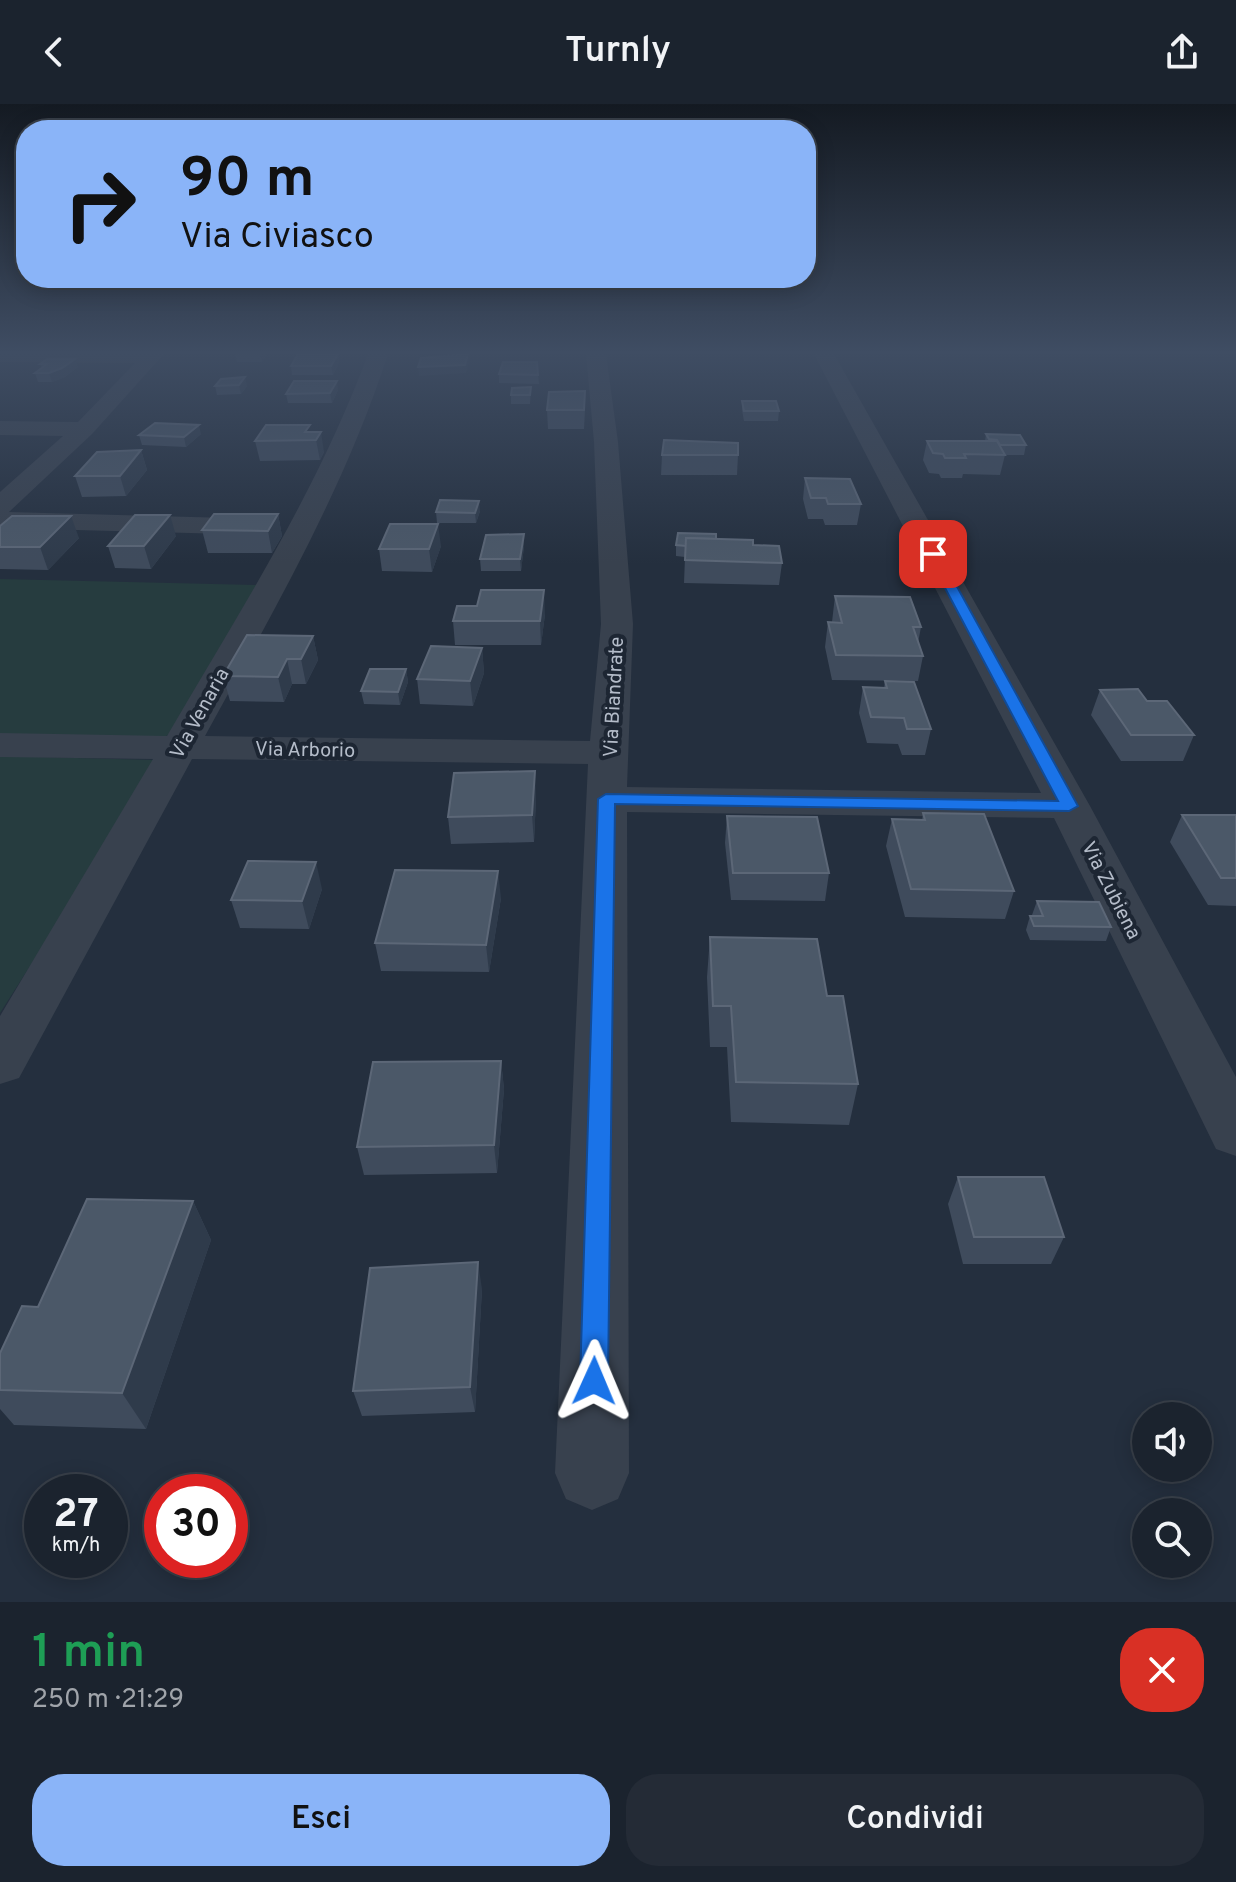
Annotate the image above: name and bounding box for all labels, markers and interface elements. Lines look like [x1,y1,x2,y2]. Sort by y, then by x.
text: Turnly [565,29,671,75]
icon: back [32,30,76,74]
icon: share [1160,30,1204,74]
text: 90 m [180,146,315,216]
icon: right [48,152,152,256]
text: Via Civiasco [180,215,374,261]
pin [899,520,967,588]
icon: arrive [911,532,955,576]
street label: Via Biandrate [599,636,631,758]
street label: Via Venaria [165,664,236,764]
street label: Via Arborio [255,737,355,765]
street label: Via Zubiena [1074,837,1146,944]
position arrow [552,1339,636,1423]
map controls [1132,1402,1212,1578]
button: sound [1132,1402,1212,1482]
speed limit sign: 30 [144,1474,248,1578]
text: 27 [53,1491,99,1541]
button: search [1132,1498,1212,1578]
text: km/h [52,1533,100,1559]
text: 1 min [32,1624,145,1684]
button: close [1120,1628,1204,1712]
text: 250 m · 21:29 [32,1684,184,1717]
button: Esci [32,1774,610,1866]
button: Condividi [626,1774,1204,1866]

